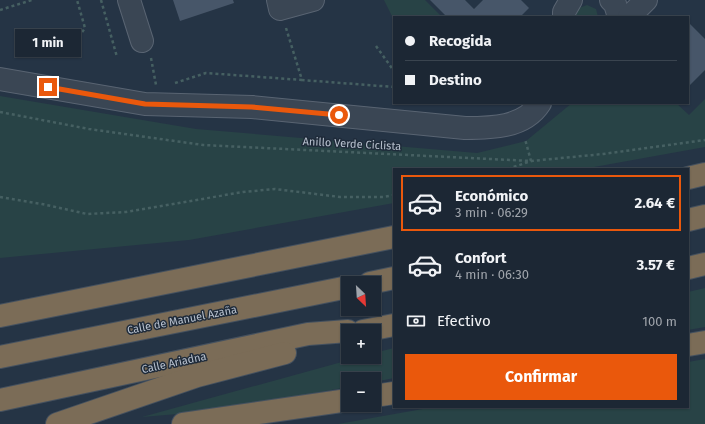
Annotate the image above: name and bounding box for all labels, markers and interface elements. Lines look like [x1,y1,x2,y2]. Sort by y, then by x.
callout: 1 min [15,29,81,57]
text: Recogida [429,32,492,50]
text: 1 min [32,35,64,50]
text: Destino [429,71,482,89]
route end [39,78,57,96]
route start [330,106,348,124]
street label: Anillo Verde Ciclista [302,135,402,153]
icon: car [407,185,443,221]
text: Económico [455,187,528,205]
text: 2.64 € [634,194,675,212]
text: 3 min · 06:29 [455,205,528,220]
icon: car [407,247,443,283]
text: Confort [455,249,507,267]
text: 3.57 € [636,256,675,274]
text: 4 min · 06:30 [455,267,529,282]
north arrow [341,276,381,316]
map controls [341,276,381,412]
street label: Calle de Manuel Azaña [126,303,238,337]
icon: cash [405,310,427,332]
text: Efectivo [437,312,491,330]
text: 100 m [642,314,677,329]
button: + [341,324,381,364]
street label: Calle Ariadna [140,350,208,376]
button: Confirmar [405,354,677,400]
button: − [341,372,381,412]

